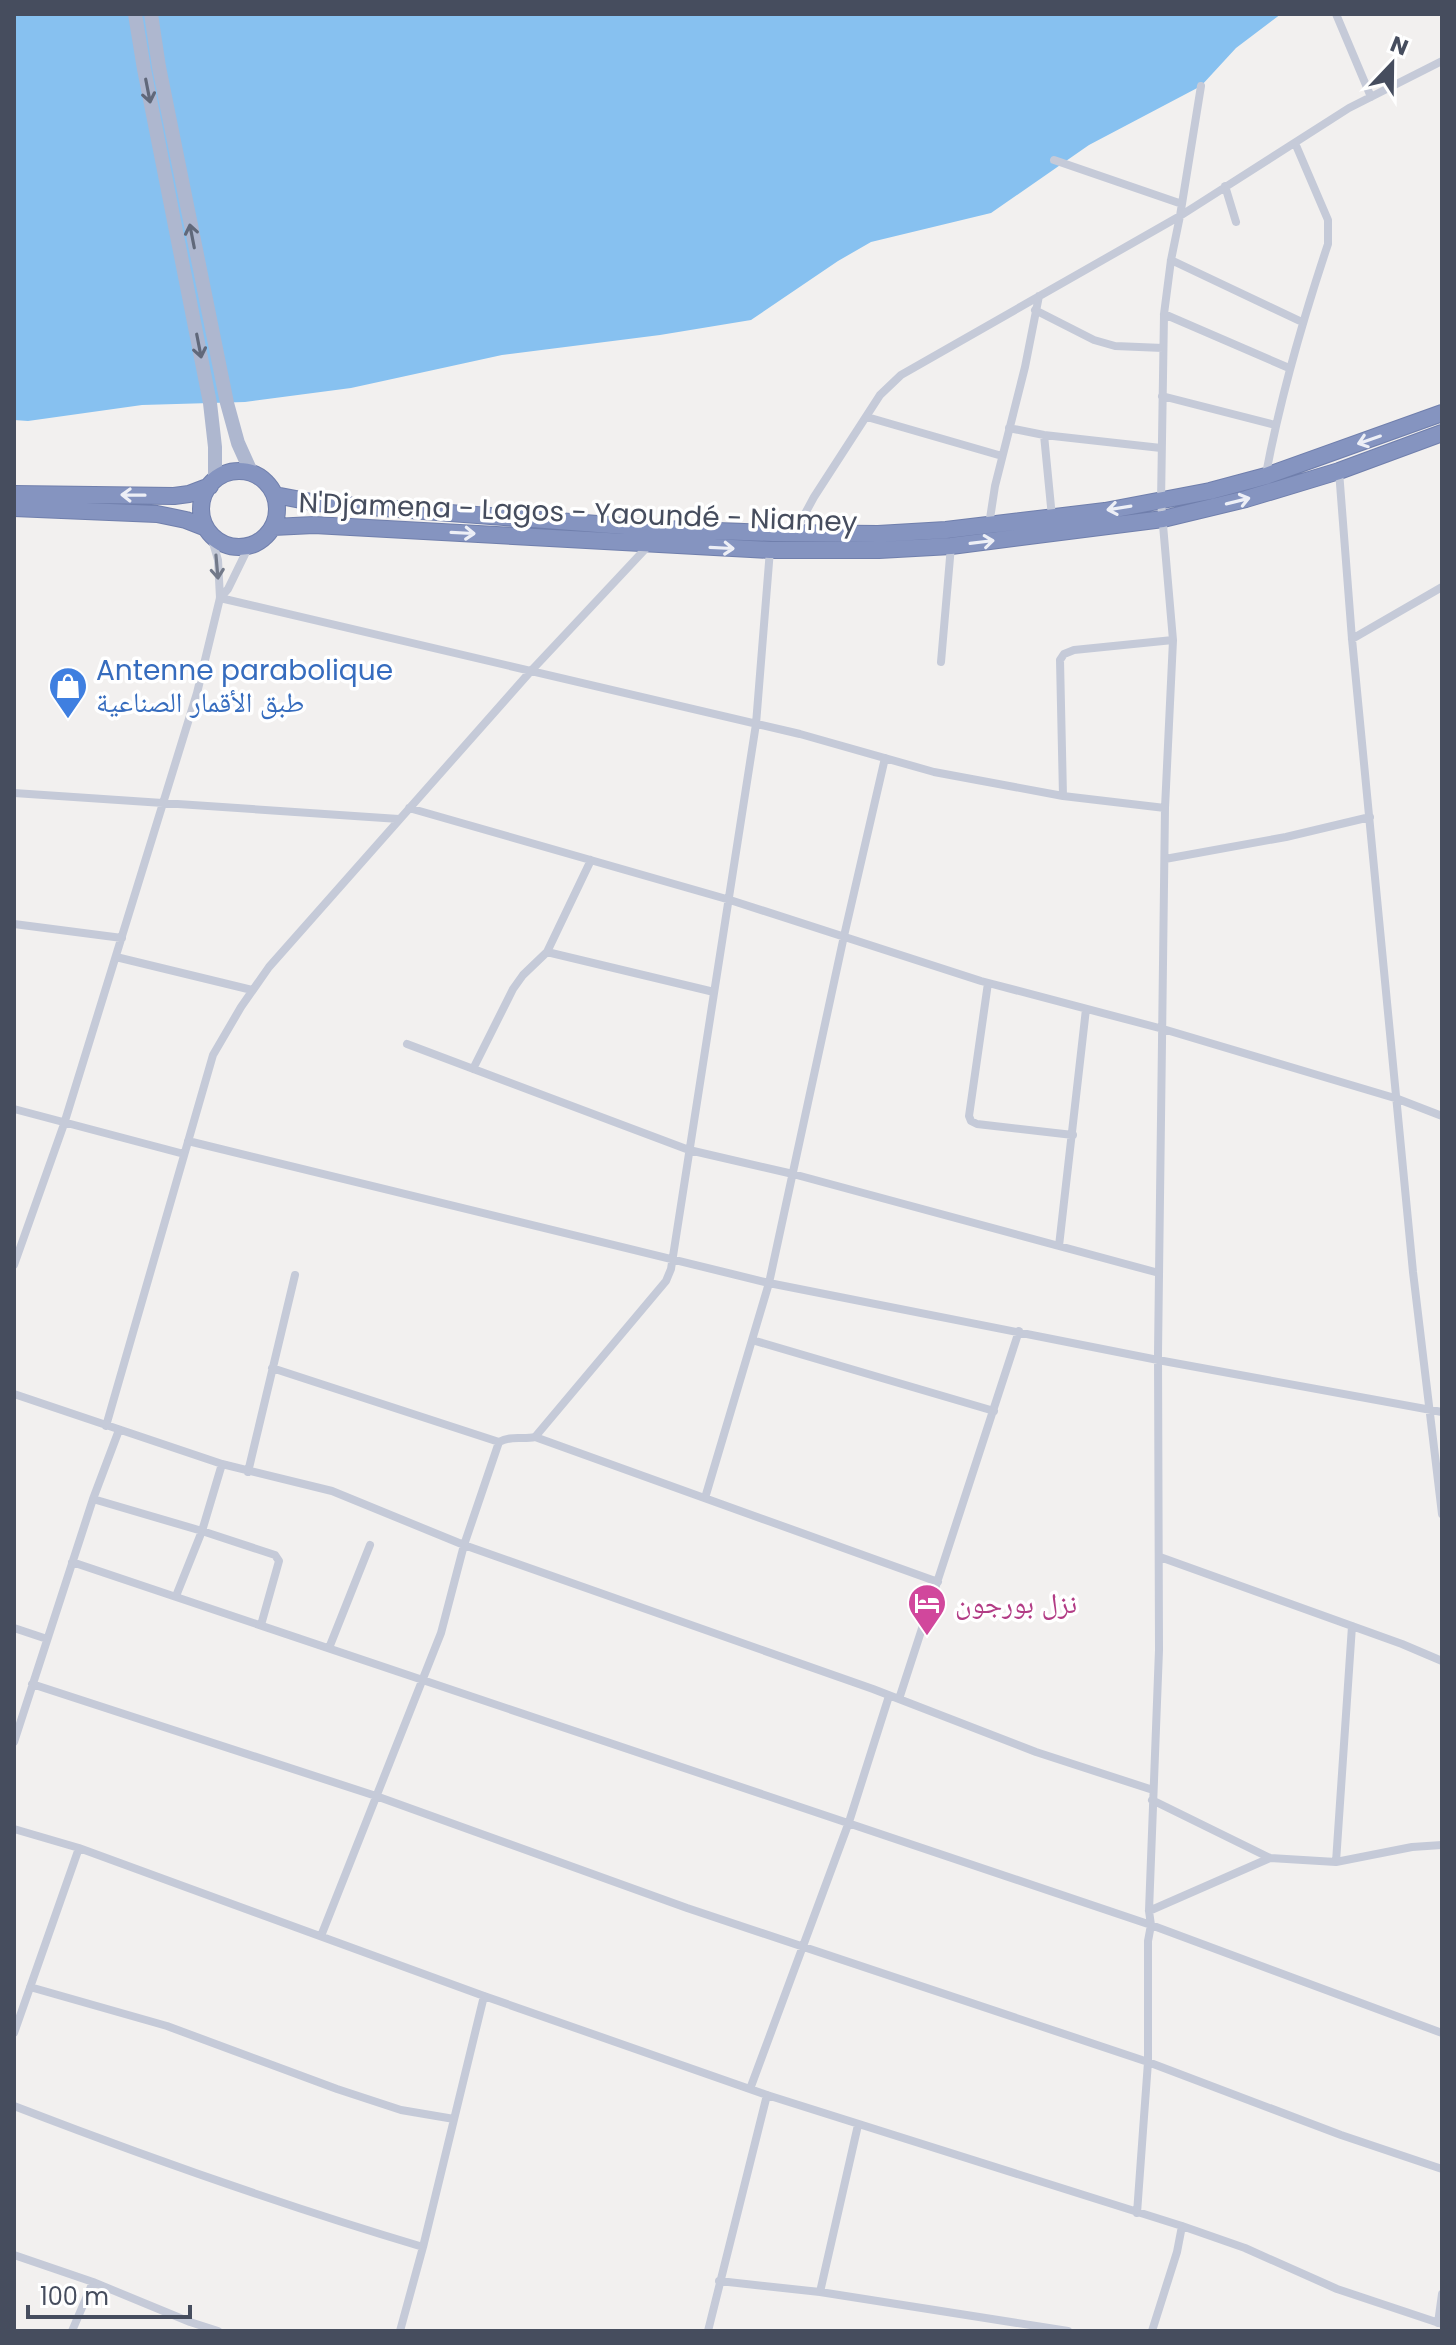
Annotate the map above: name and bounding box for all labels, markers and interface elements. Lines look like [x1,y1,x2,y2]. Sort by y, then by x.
north arrow [1352,24,1432,104]
text: N [1386,28,1413,63]
one-way arrow [141,78,156,103]
one-way arrow [184,224,199,249]
one-way arrow [192,333,207,358]
one-way arrow [1357,434,1381,448]
street label: N'Djamena - Lagos - Yaoundé - Niamey [298,483,858,542]
one-way arrow [120,488,147,503]
one-way arrow [1225,492,1251,507]
one-way arrow [1106,502,1132,517]
one-way arrow [449,526,476,541]
one-way arrow [969,534,994,549]
one-way arrow [708,540,735,555]
one-way arrow [210,553,225,580]
place label: Antenne parabolique طبق الأقمار الصناعية [96,651,393,722]
shop icon: Antenne parabolique طبق الأقمار الصناعية [47,665,89,720]
hotel icon: نزل بورجون [906,1582,948,1637]
place label: نزل بورجون [955,1584,1077,1623]
scale bar [28,2269,190,2319]
text: 100 m [40,2280,109,2313]

